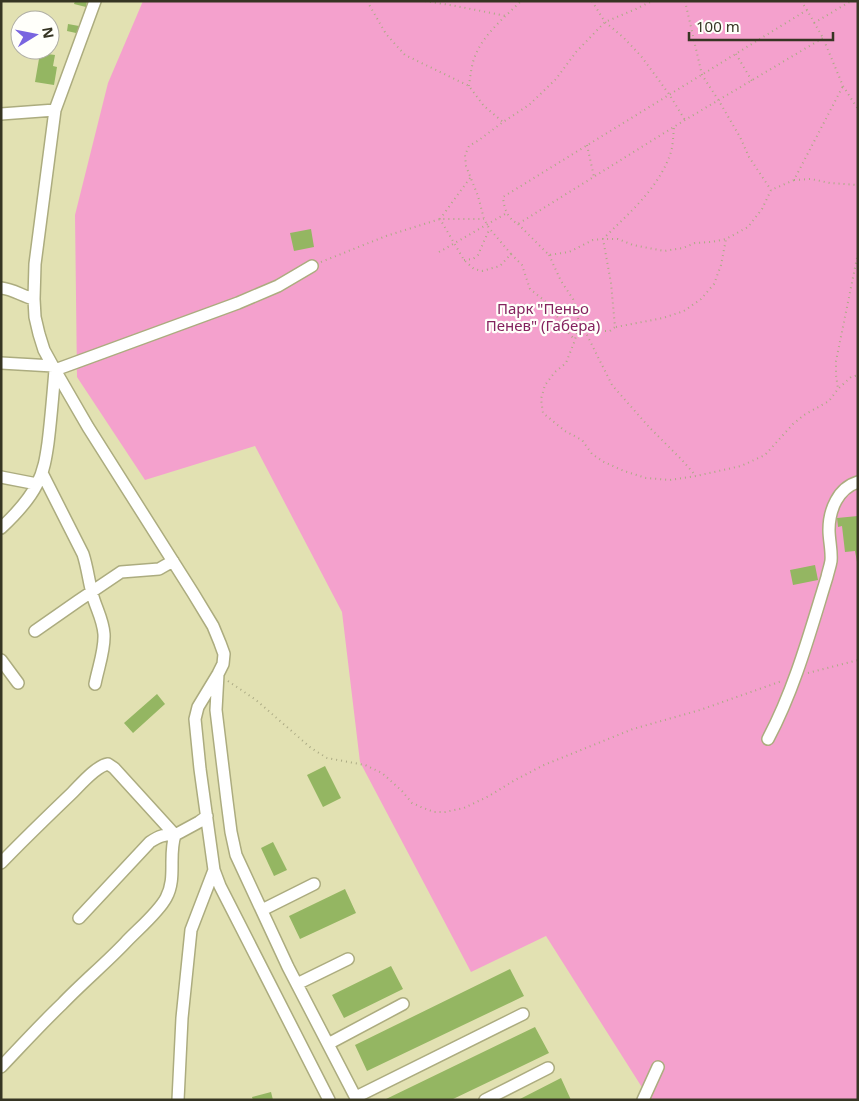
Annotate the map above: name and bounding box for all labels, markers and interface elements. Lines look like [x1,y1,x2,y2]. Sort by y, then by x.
north arrow [10,10,60,60]
scale bar [689,10,833,42]
text: 100 m [696,16,740,36]
text: N [38,25,59,40]
park label: Парк "Пеньо Пенев" (Габера) [486,298,600,335]

